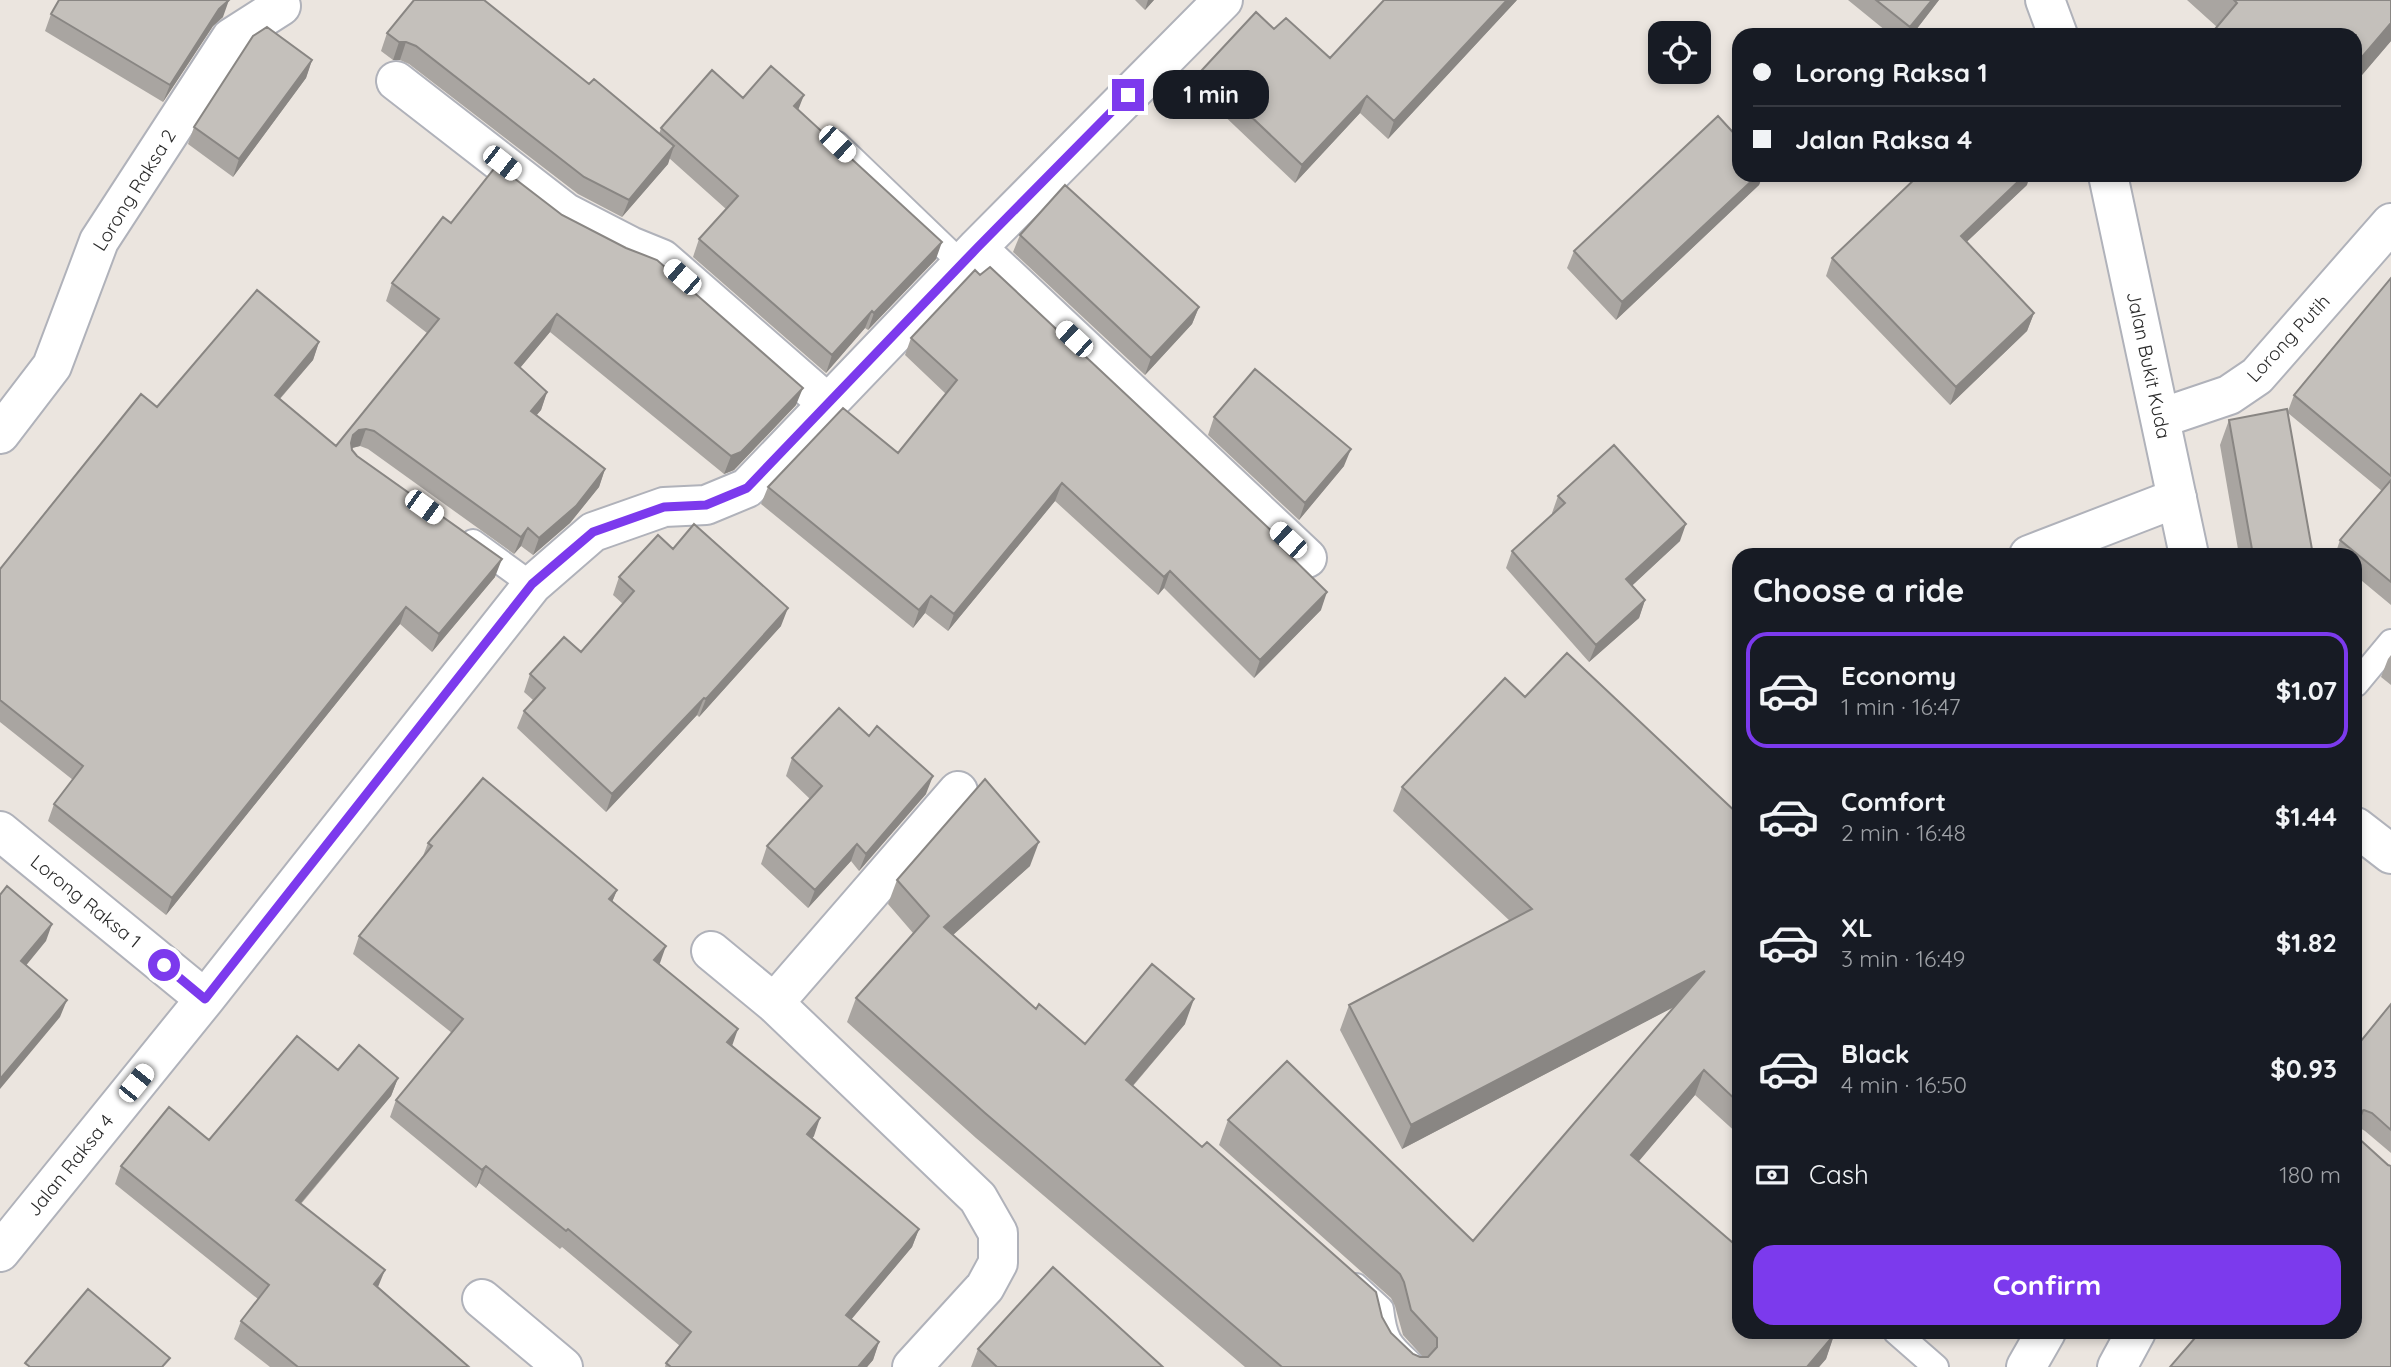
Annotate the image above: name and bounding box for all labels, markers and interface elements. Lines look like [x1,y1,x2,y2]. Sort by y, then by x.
map controls [1648,21,1711,84]
button: locate [1648,21,1711,84]
text: Lorong Raksa 1 [1795,56,1988,89]
callout: 1 min [1152,70,1268,119]
route end [1112,79,1144,111]
text: 1 min [1183,80,1239,109]
car [815,122,860,166]
text: Jalan Raksa 4 [1795,123,1972,156]
street label: Lorong Raksa 2 [87,125,181,255]
car [479,142,526,184]
car [660,255,705,299]
street label: Jalan Bukit Kuda [2122,289,2176,441]
street label: Lorong Putih [2241,289,2335,387]
car [1052,317,1097,361]
car [401,486,448,528]
car [1266,518,1311,562]
text: Choose a ride [1753,570,1965,610]
icon: car [1757,659,1820,722]
text: Economy [1841,659,1956,692]
text: $1.07 [2276,674,2337,707]
text: 1 min · 16:47 [1841,692,1960,721]
icon: car [1757,785,1820,848]
text: Comfort [1841,785,1946,818]
text: $1.44 [2275,800,2337,833]
text: 2 min · 16:48 [1841,818,1966,847]
street label: Lorong Raksa 1 [26,849,146,953]
icon: car [1757,911,1820,974]
text: XL [1841,911,1873,944]
text: $1.82 [2276,926,2337,959]
text: 3 min · 16:49 [1841,944,1965,973]
route start [148,949,180,981]
icon: car [1757,1037,1820,1100]
text: Black [1841,1037,1910,1070]
text: $0.93 [2270,1052,2337,1085]
car [115,1060,158,1106]
text: 4 min · 16:50 [1841,1070,1967,1099]
street label: Jalan Raksa 4 [21,1109,119,1221]
icon: cash [1753,1156,1791,1194]
text: Cash [1809,1158,1869,1191]
text: 180 m [2279,1160,2341,1189]
button: Confirm [1753,1245,2341,1325]

